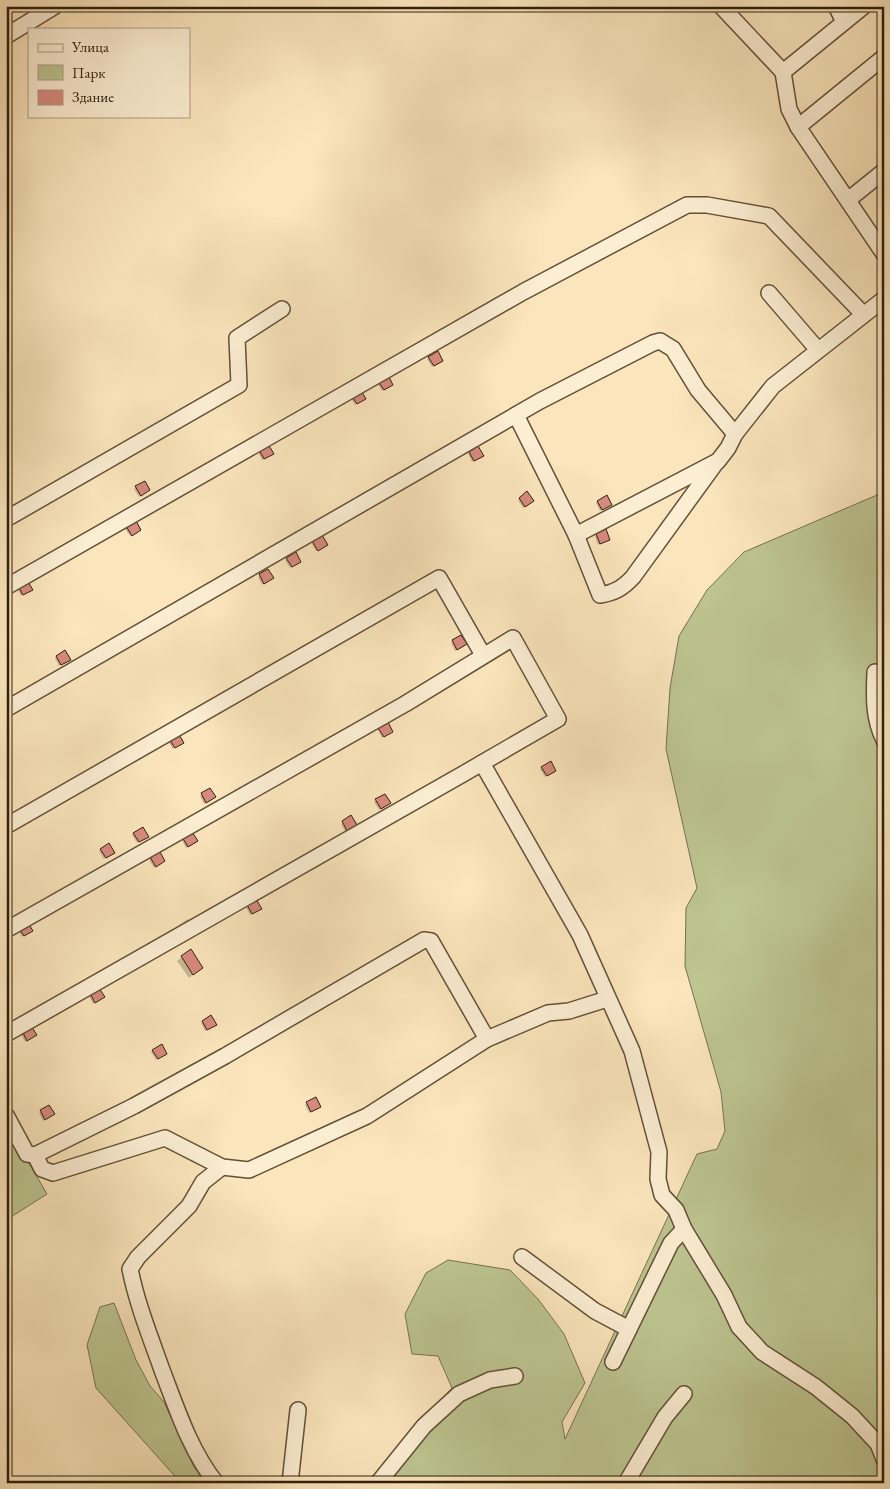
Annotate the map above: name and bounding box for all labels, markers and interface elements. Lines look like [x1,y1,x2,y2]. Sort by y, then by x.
legend [28,28,190,118]
text: Улица [71,37,109,56]
text: Парк [72,63,105,82]
text: Здание [72,87,114,106]

